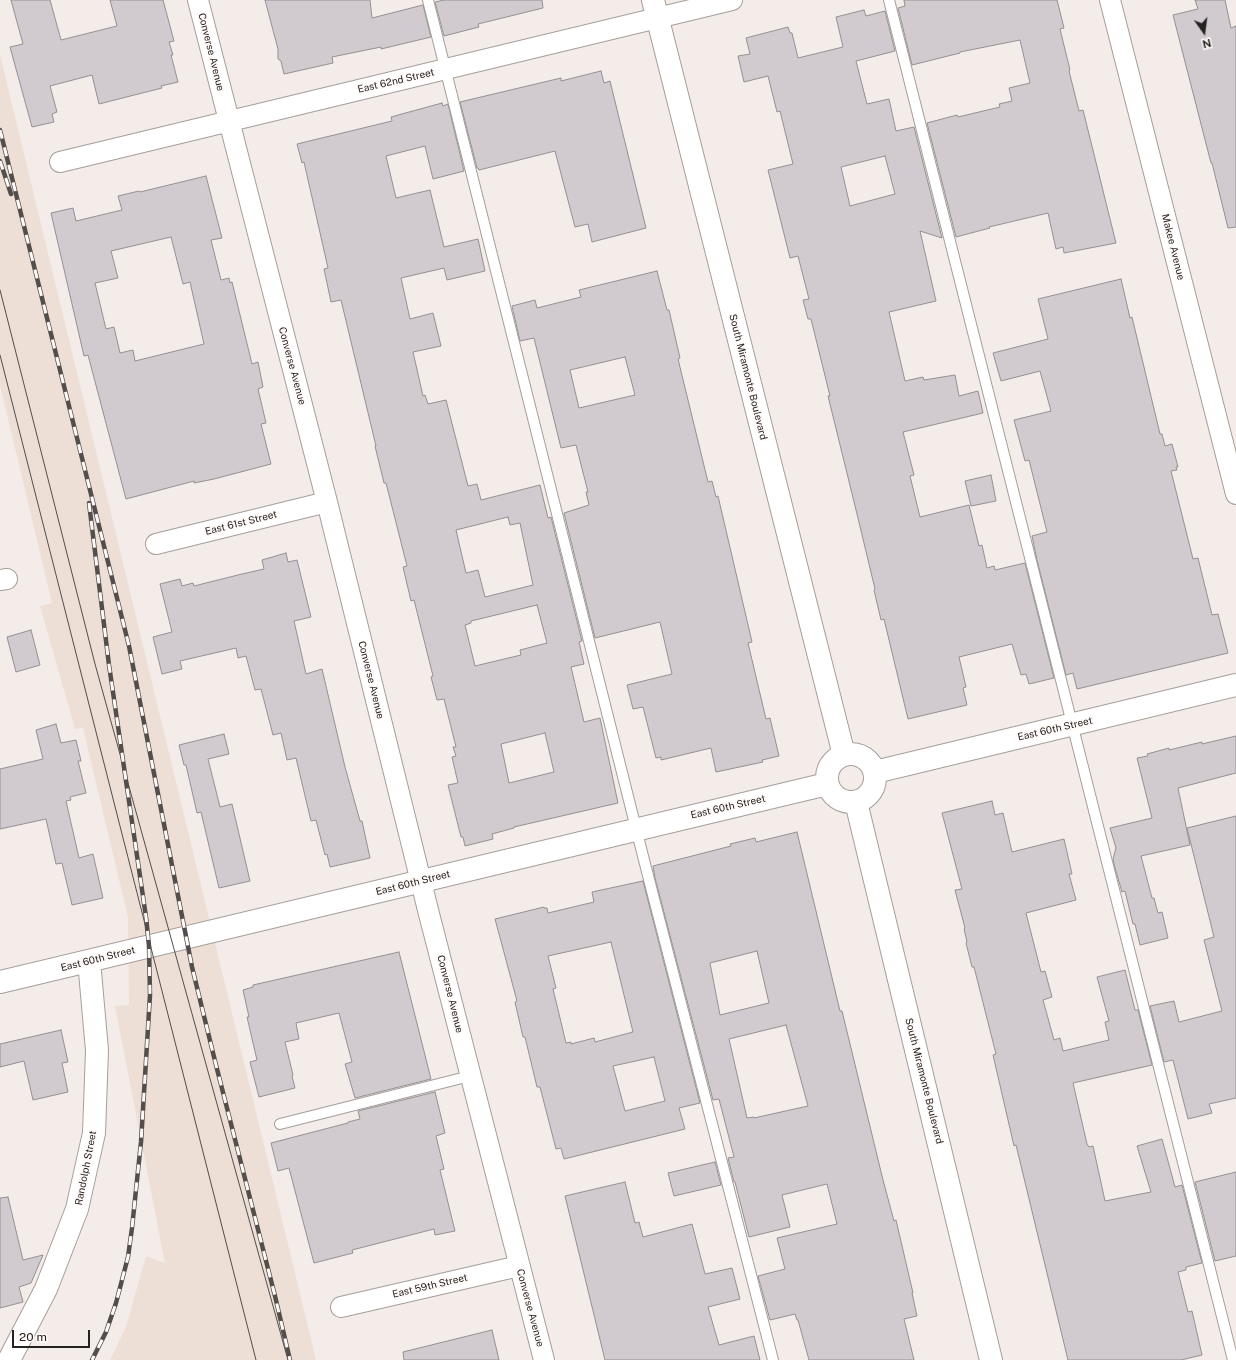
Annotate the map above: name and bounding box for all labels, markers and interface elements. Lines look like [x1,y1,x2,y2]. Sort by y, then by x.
street label: Converse Avenue [195,12,227,92]
north arrow [1184,12,1224,52]
text: N [1201,37,1213,51]
street label: East 62nd Street [356,66,436,96]
street label: Makee Avenue [1159,213,1187,281]
street label: South Miramonte Boulevard [727,313,769,441]
street label: Converse Avenue [276,326,308,406]
street label: East 61st Street [204,508,278,538]
street label: Converse Avenue [355,640,387,720]
street label: East 60th Street [1016,715,1094,743]
street label: East 60th Street [689,793,767,821]
street label: East 60th Street [374,868,452,898]
street label: East 60th Street [59,944,137,974]
street label: Converse Avenue [434,954,466,1034]
street label: South Miramonte Boulevard [903,1017,945,1145]
street label: Randolph Street [73,1130,99,1206]
street label: Converse Avenue [514,1268,546,1348]
street label: East 59th Street [391,1272,469,1300]
scale bar [14,1322,92,1348]
text: 20 m [19,1330,47,1344]

